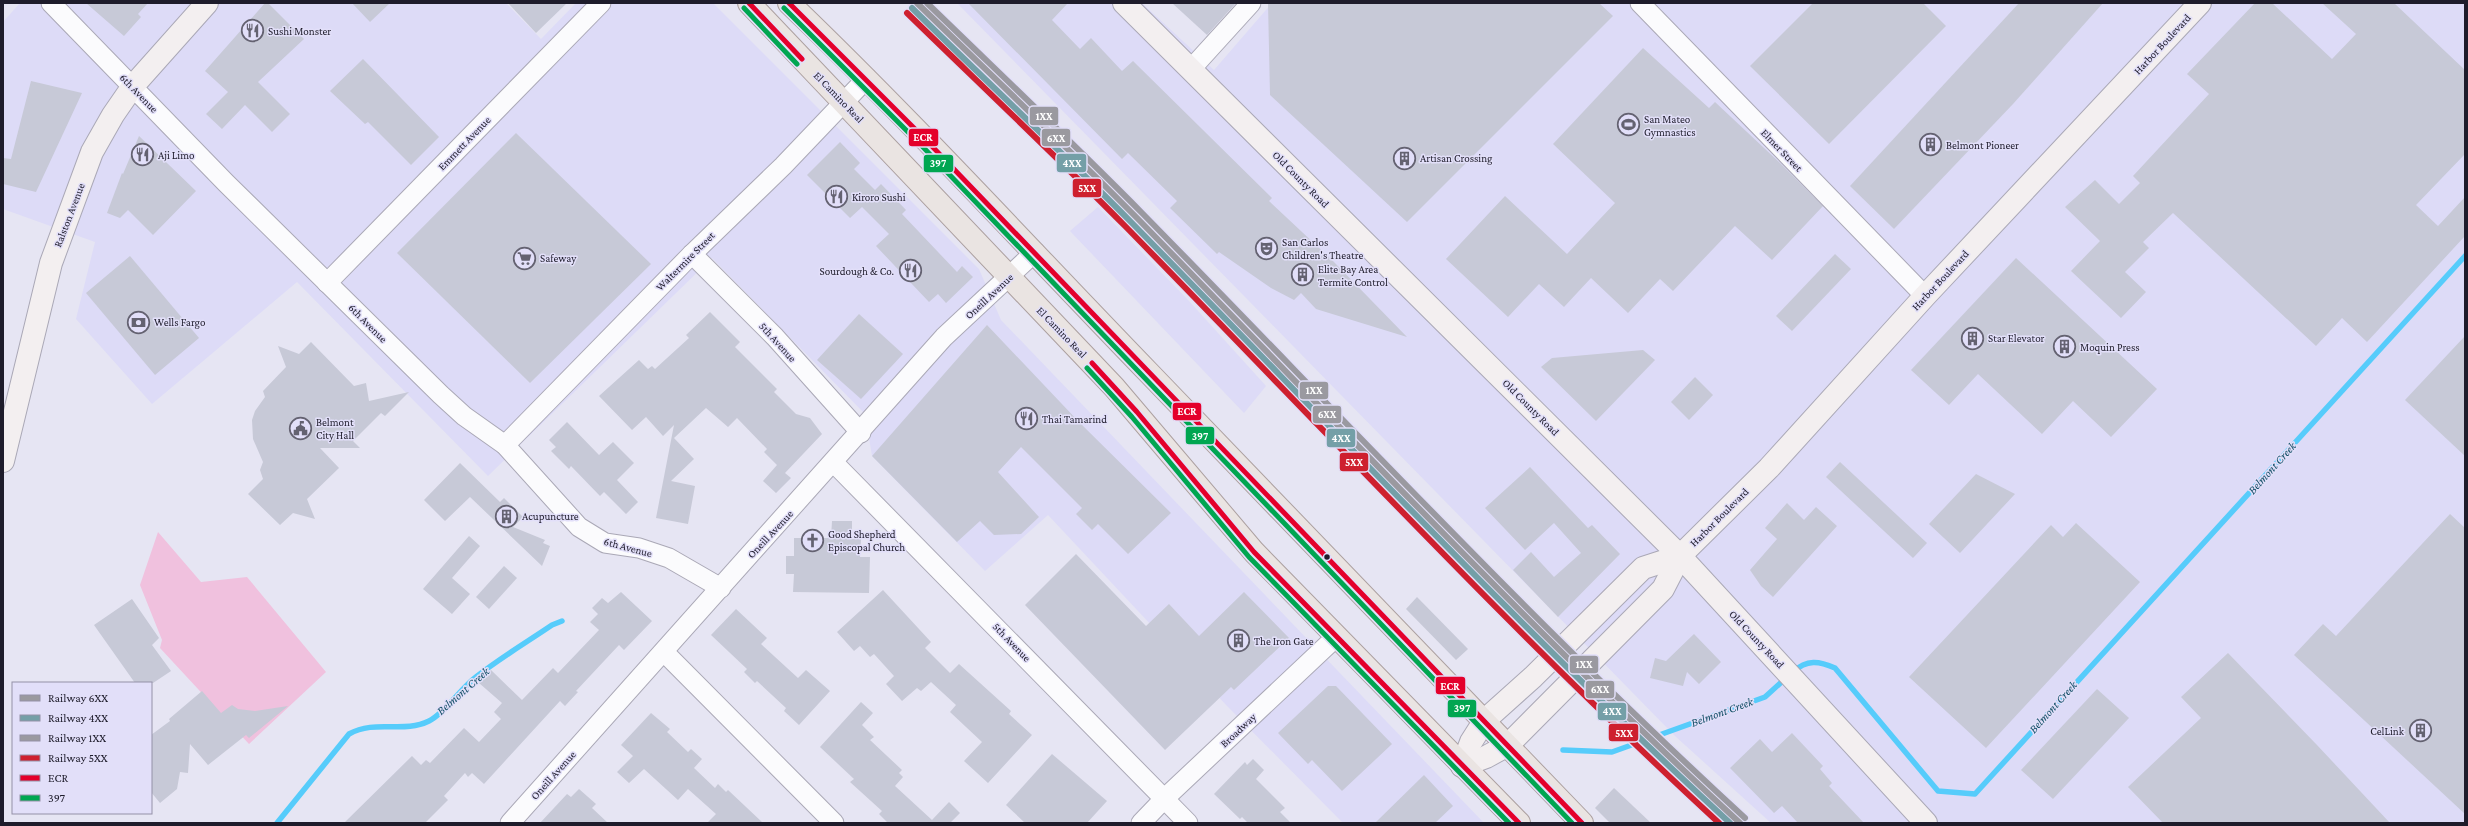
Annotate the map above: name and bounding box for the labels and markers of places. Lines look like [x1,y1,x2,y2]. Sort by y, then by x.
restaurant icon: Sushi Monster [239,18,265,44]
place label: Sushi Monster [268,25,331,37]
sports icon: San Mateo Gymnastics [1616,112,1642,138]
place label: San Mateo Gymnastics [1644,113,1696,139]
building icon: Belmont Pioneer [1918,132,1944,158]
place label: Belmont Pioneer [1946,139,2019,151]
restaurant icon: Aji Limo [130,142,156,168]
building icon: Artisan Crossing [1392,145,1418,171]
place label: Aji Limo [158,149,195,162]
place label: Artisan Crossing [1420,152,1493,165]
restaurant icon: Kiroro Sushi [823,184,849,210]
place label: Kiroro Sushi [852,191,906,203]
theatre icon: San Carlos Children's Theatre [1254,235,1280,261]
place label: San Carlos Children's Theatre [1282,236,1363,261]
supermarket icon: Safeway [511,245,537,271]
place label: Safeway [540,252,577,265]
restaurant icon: Sourdough & Co. [897,258,923,284]
building icon: Elite Bay Area Termite Control [1290,262,1316,288]
place label: Elite Bay Area Termite Control [1318,263,1388,288]
place label: Sourdough & Co. [820,265,894,278]
bank icon: Wells Fargo [126,309,152,335]
place label: Wells Fargo [154,316,206,329]
building icon: Star Elevator [1960,325,1986,351]
place label: Star Elevator [1988,332,2045,344]
building icon: Moquin Press [2051,334,2077,360]
place label: Moquin Press [2080,341,2140,354]
restaurant icon: Thai Tamarind [1013,406,1039,432]
place label: Thai Tamarind [1042,413,1107,425]
public building icon: Belmont City Hall [288,415,314,441]
place label: Belmont City Hall [316,416,354,442]
building icon: Acupuncture [493,503,519,529]
place label: Acupuncture [522,510,579,523]
church icon: Good Shepherd Episcopal Church [800,527,826,553]
place label: Good Shepherd Episcopal Church [828,528,905,554]
unlabelled marker [1322,552,1332,562]
building icon: The Iron Gate [1226,628,1252,654]
place label: The Iron Gate [1254,635,1314,647]
building icon: CelLink [2407,718,2433,744]
place label: CelLink [2370,725,2405,737]

